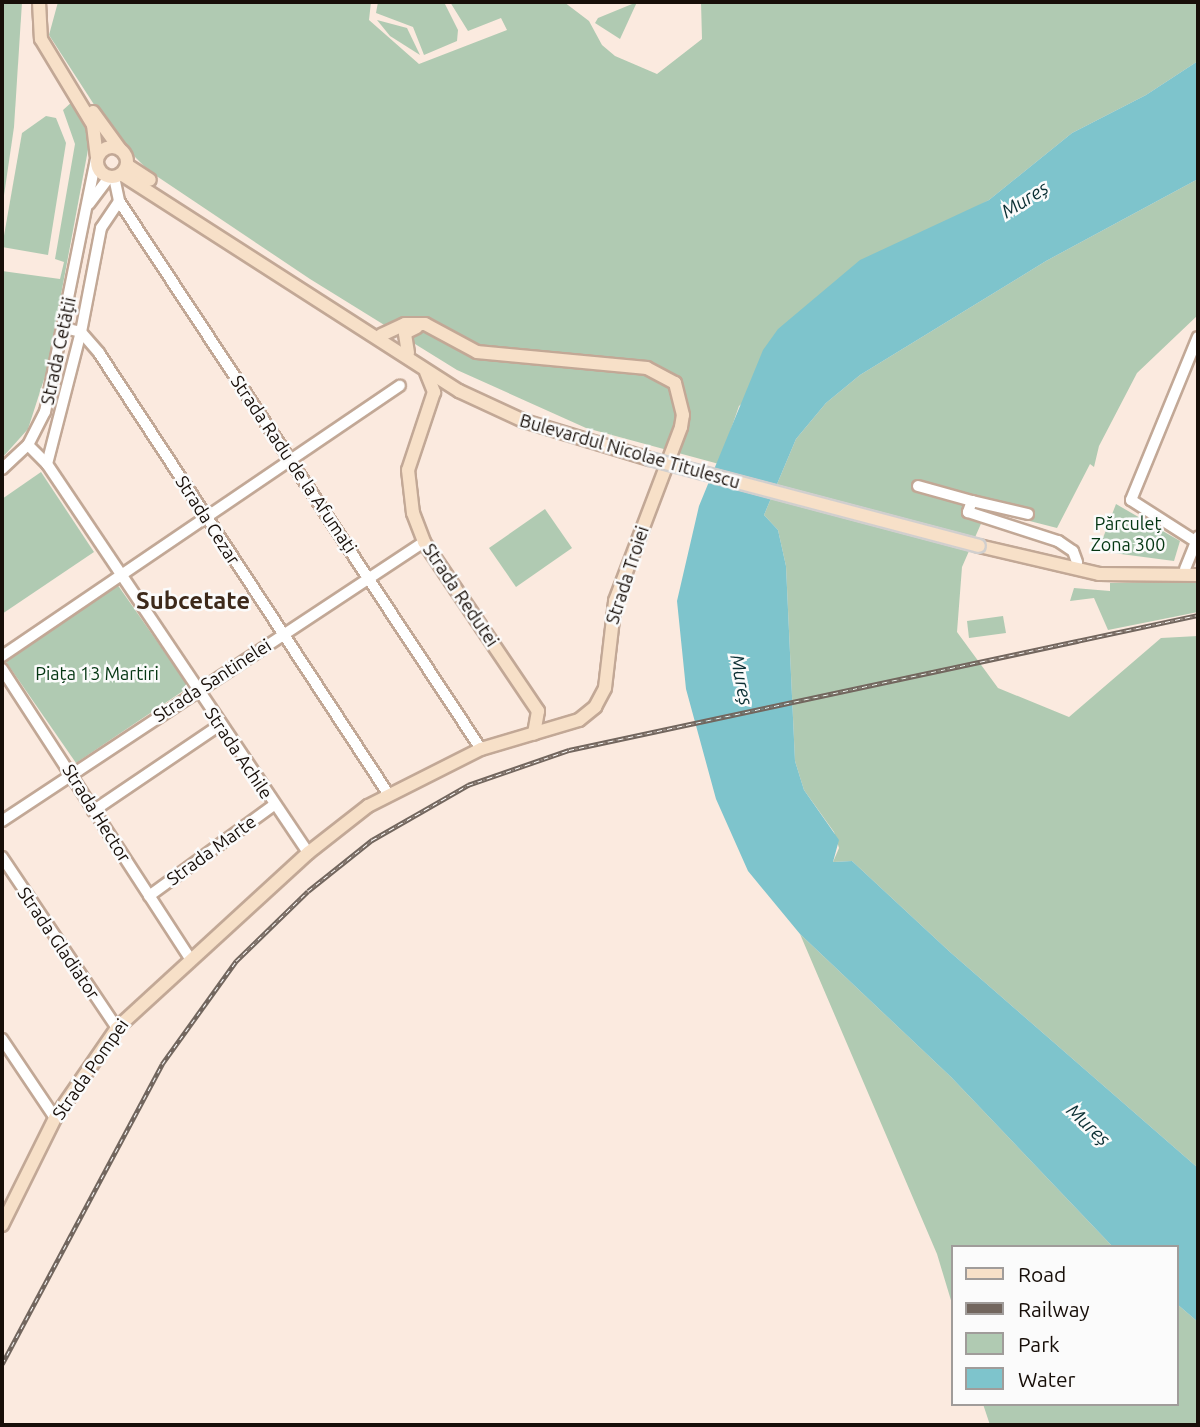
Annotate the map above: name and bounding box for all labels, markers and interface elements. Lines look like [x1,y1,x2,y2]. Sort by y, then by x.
water label: Mureș [997,177,1053,223]
street label: Strada Cetății [36,295,80,407]
street label: Strada Radu de la Afumați [226,371,362,557]
street label: Bulevardul Nicolae Titulescu [517,409,743,493]
street label: Strada Cezar [171,471,245,569]
park label: Părculeț Zona 300 [1091,513,1165,556]
street label: Strada Troiei [601,523,653,627]
street label: Strada Redutei [419,539,503,651]
district label: Subcetate [136,587,250,615]
street label: Strada Santinelei [149,634,275,726]
water label: Mureș [725,653,757,707]
park label: Piața 13 Martiri [35,662,159,684]
street label: Strada Achile [200,703,278,803]
street label: Strada Hector [58,760,136,866]
street label: Strada Marte [162,810,260,890]
street label: Strada Gladiator [13,883,105,1003]
street label: Strada Pompei [47,1015,133,1123]
water label: Mureș [1062,1099,1114,1151]
legend [951,1245,1179,1406]
text: Road [1018,1262,1066,1286]
text: Railway [1018,1297,1090,1321]
text: Park [1018,1332,1060,1356]
text: Water [1018,1367,1076,1391]

